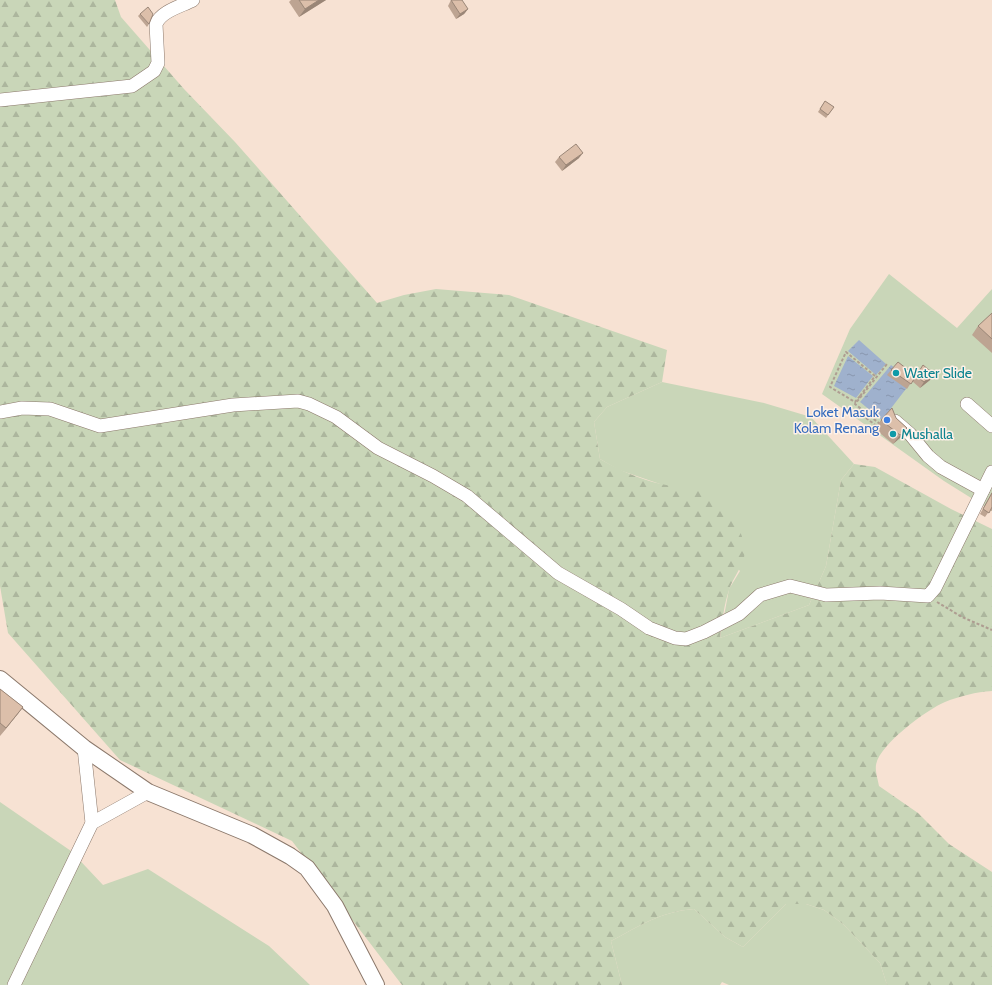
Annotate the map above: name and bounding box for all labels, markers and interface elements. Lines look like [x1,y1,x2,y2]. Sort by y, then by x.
place label: Water Slide [904,364,972,382]
marker: Water Slide [891,368,901,378]
place label: Loket Masuk Kolam Renang [794,403,880,437]
marker: Loket Masuk Kolam Renang [882,415,892,425]
place label: Mushalla [901,425,953,443]
marker: Mushalla [888,429,898,439]

